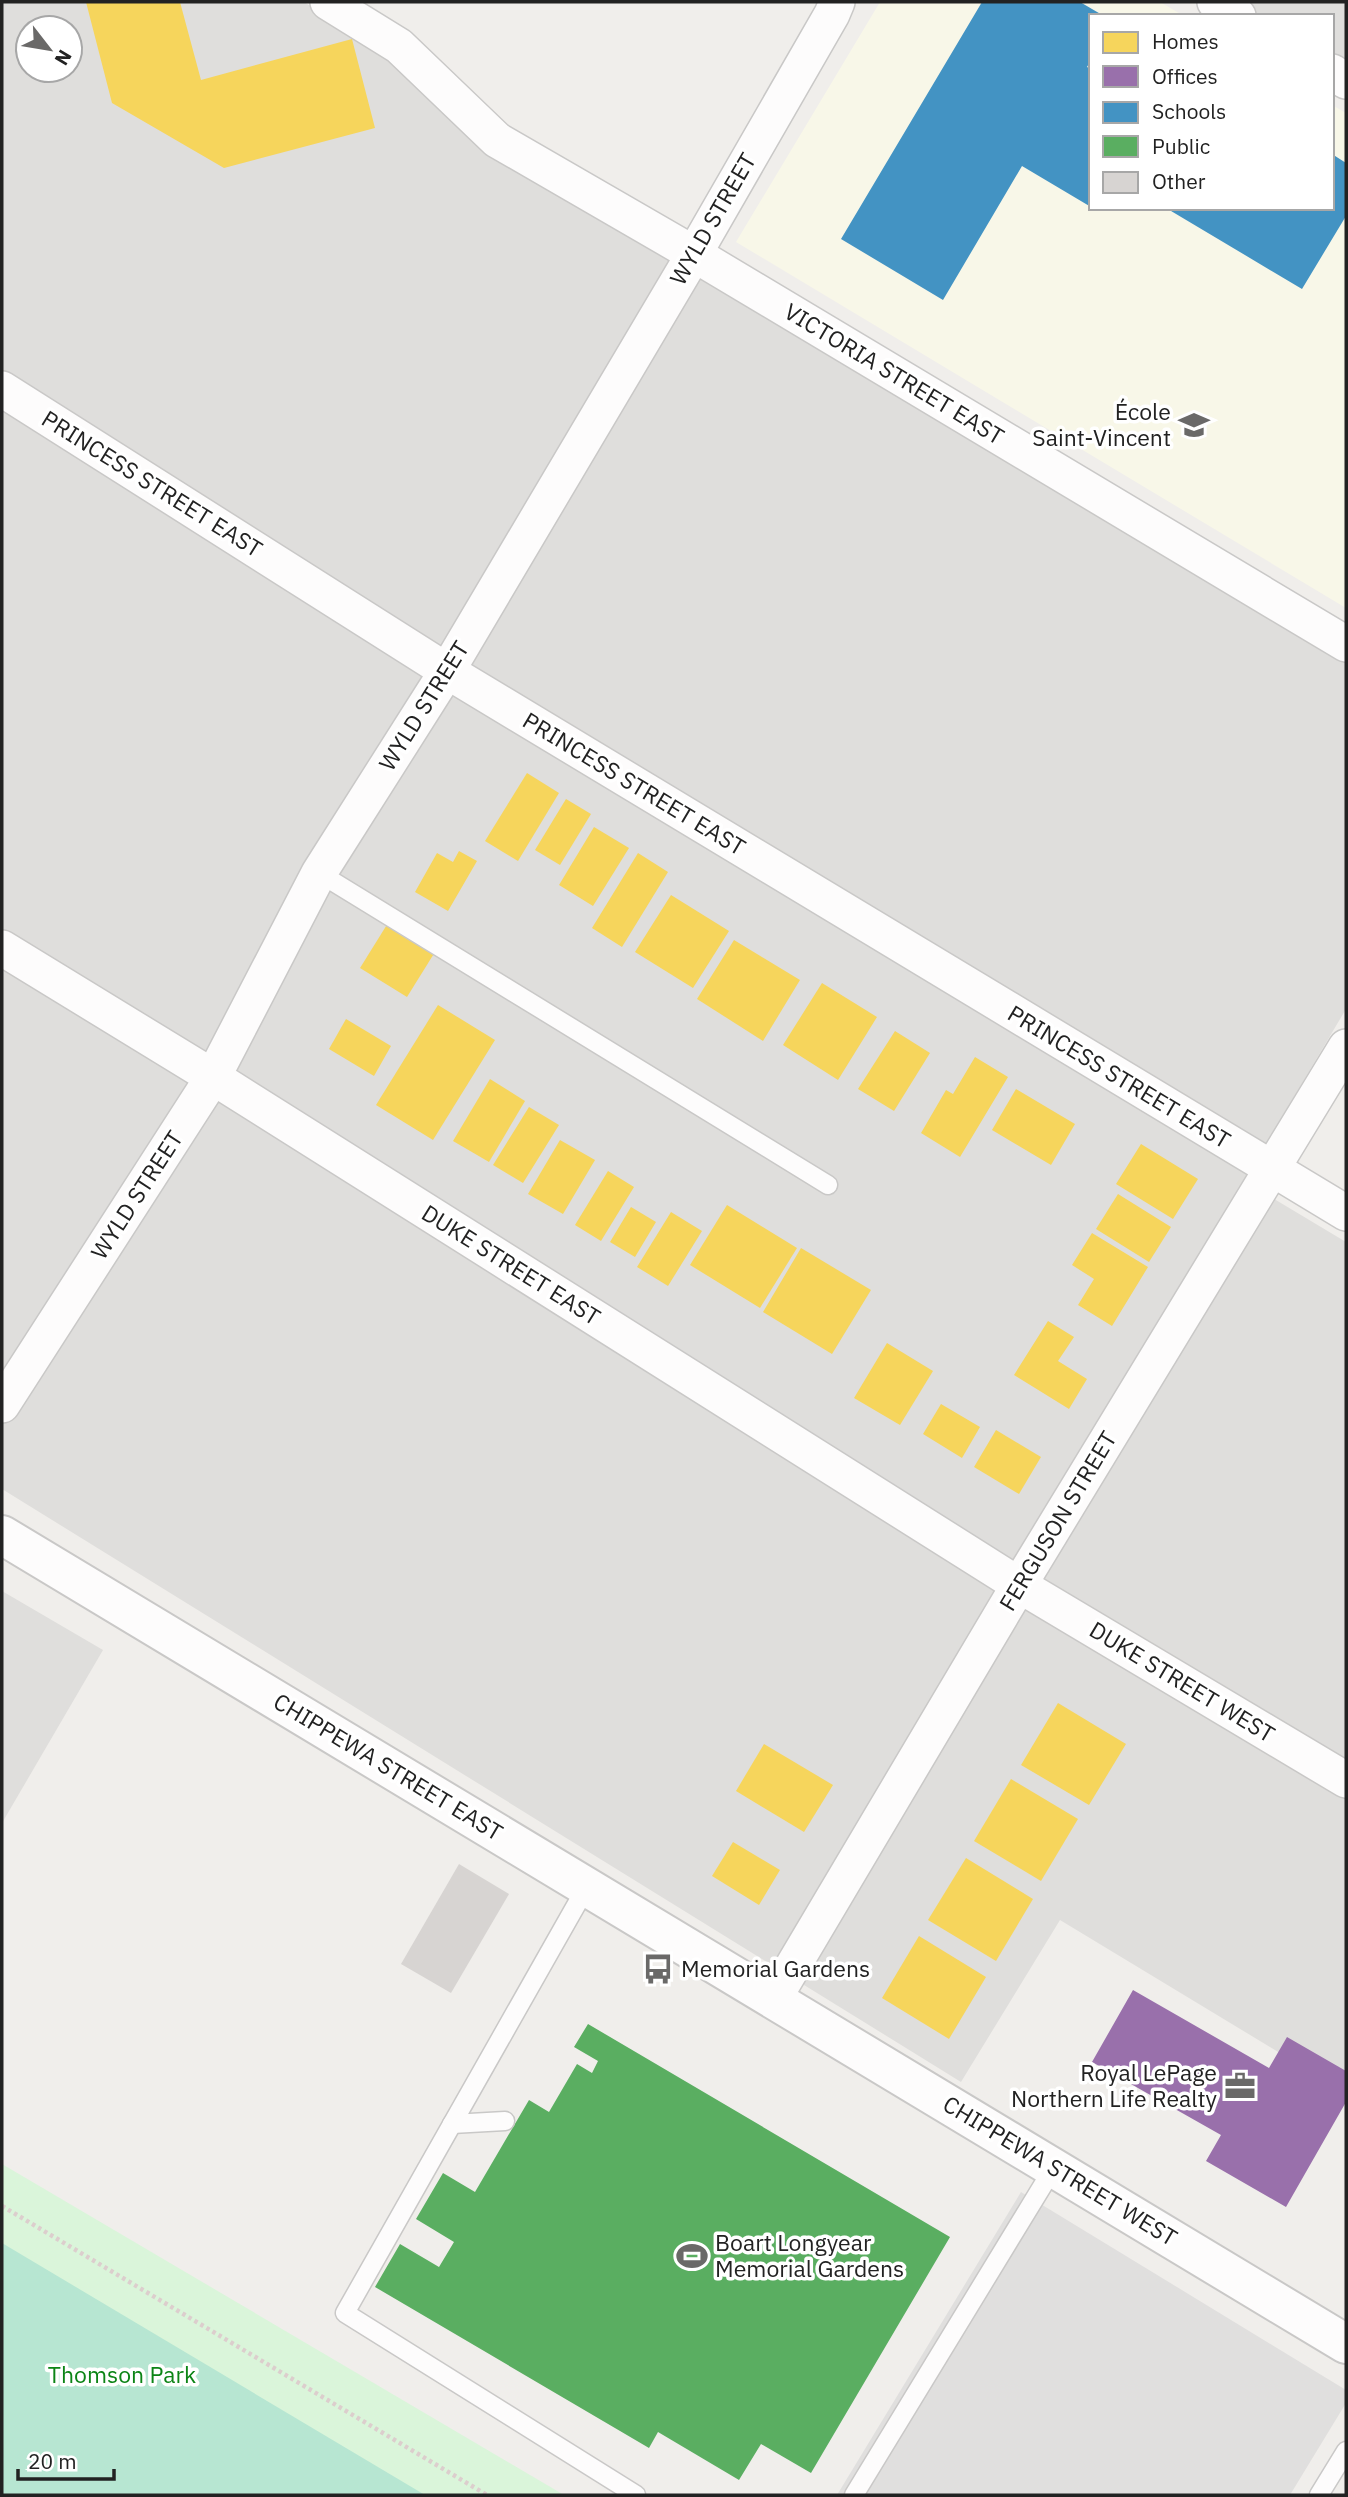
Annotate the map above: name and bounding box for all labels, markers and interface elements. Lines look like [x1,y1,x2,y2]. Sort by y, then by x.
north arrow [14,14,84,84]
legend [1089,14,1334,210]
text: Homes [1152,27,1219,55]
text: N [50,46,77,70]
text: Offices [1152,62,1218,90]
text: Schools [1152,97,1226,125]
text: Public [1152,132,1210,160]
street label: WYLD STREET [662,147,762,290]
text: Other [1152,167,1206,195]
street label: VICTORIA STREET EAST [779,296,1010,451]
place label: École Saint-Vincent [1032,396,1171,452]
street label: PRINCESS STREET EAST [37,403,268,563]
school or university icon: École Saint-Vincent [1177,408,1211,442]
street label: WYLD STREET [371,635,475,776]
street label: PRINCESS STREET EAST [518,705,751,862]
street label: PRINCESS STREET EAST [1003,998,1236,1155]
street label: WYLD STREET [83,1124,189,1264]
street label: DUKE STREET EAST [417,1197,606,1331]
street label: FERGUSON STREET [992,1425,1123,1616]
street label: DUKE STREET WEST [1084,1614,1281,1748]
street label: CHIPPEWA STREET EAST [268,1686,509,1847]
bus stop icon: Memorial Gardens [641,1952,675,1986]
place label: Memorial Gardens [681,1953,870,1983]
place label: Royal LePage Northern Life Realty [1011,2057,1218,2113]
office icon: Royal LePage Northern Life Realty [1223,2069,1257,2103]
street label: CHIPPEWA STREET WEST [938,2088,1183,2252]
place label: Boart Longyear Memorial Gardens [715,2227,904,2283]
sports icon: Boart Longyear Memorial Gardens [675,2239,709,2273]
park label: Thomson Park [48,2359,196,2389]
scale bar [18,2438,114,2482]
text: 20 m [28,2447,77,2475]

